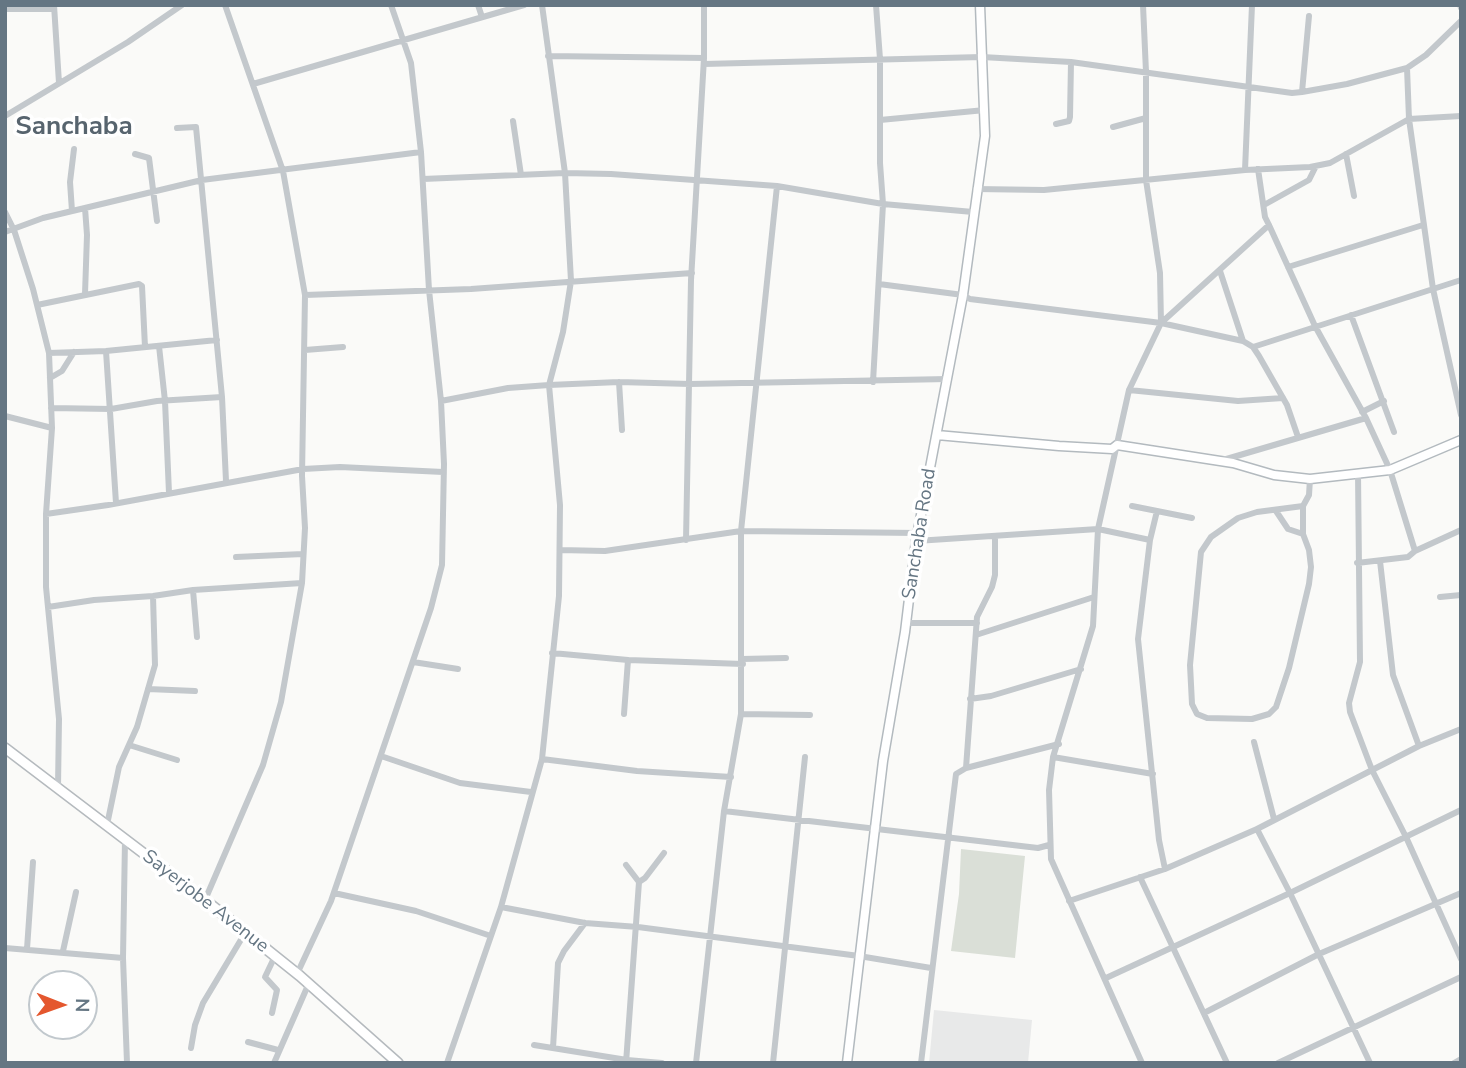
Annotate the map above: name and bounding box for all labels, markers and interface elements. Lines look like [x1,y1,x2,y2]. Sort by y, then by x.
district label: Sanchaba [15,112,133,144]
street label: Sanchaba Road [898,467,942,601]
street label: Sayerjobe Avenue [137,846,273,958]
north arrow [28,970,98,1040]
text: N [69,998,95,1013]

